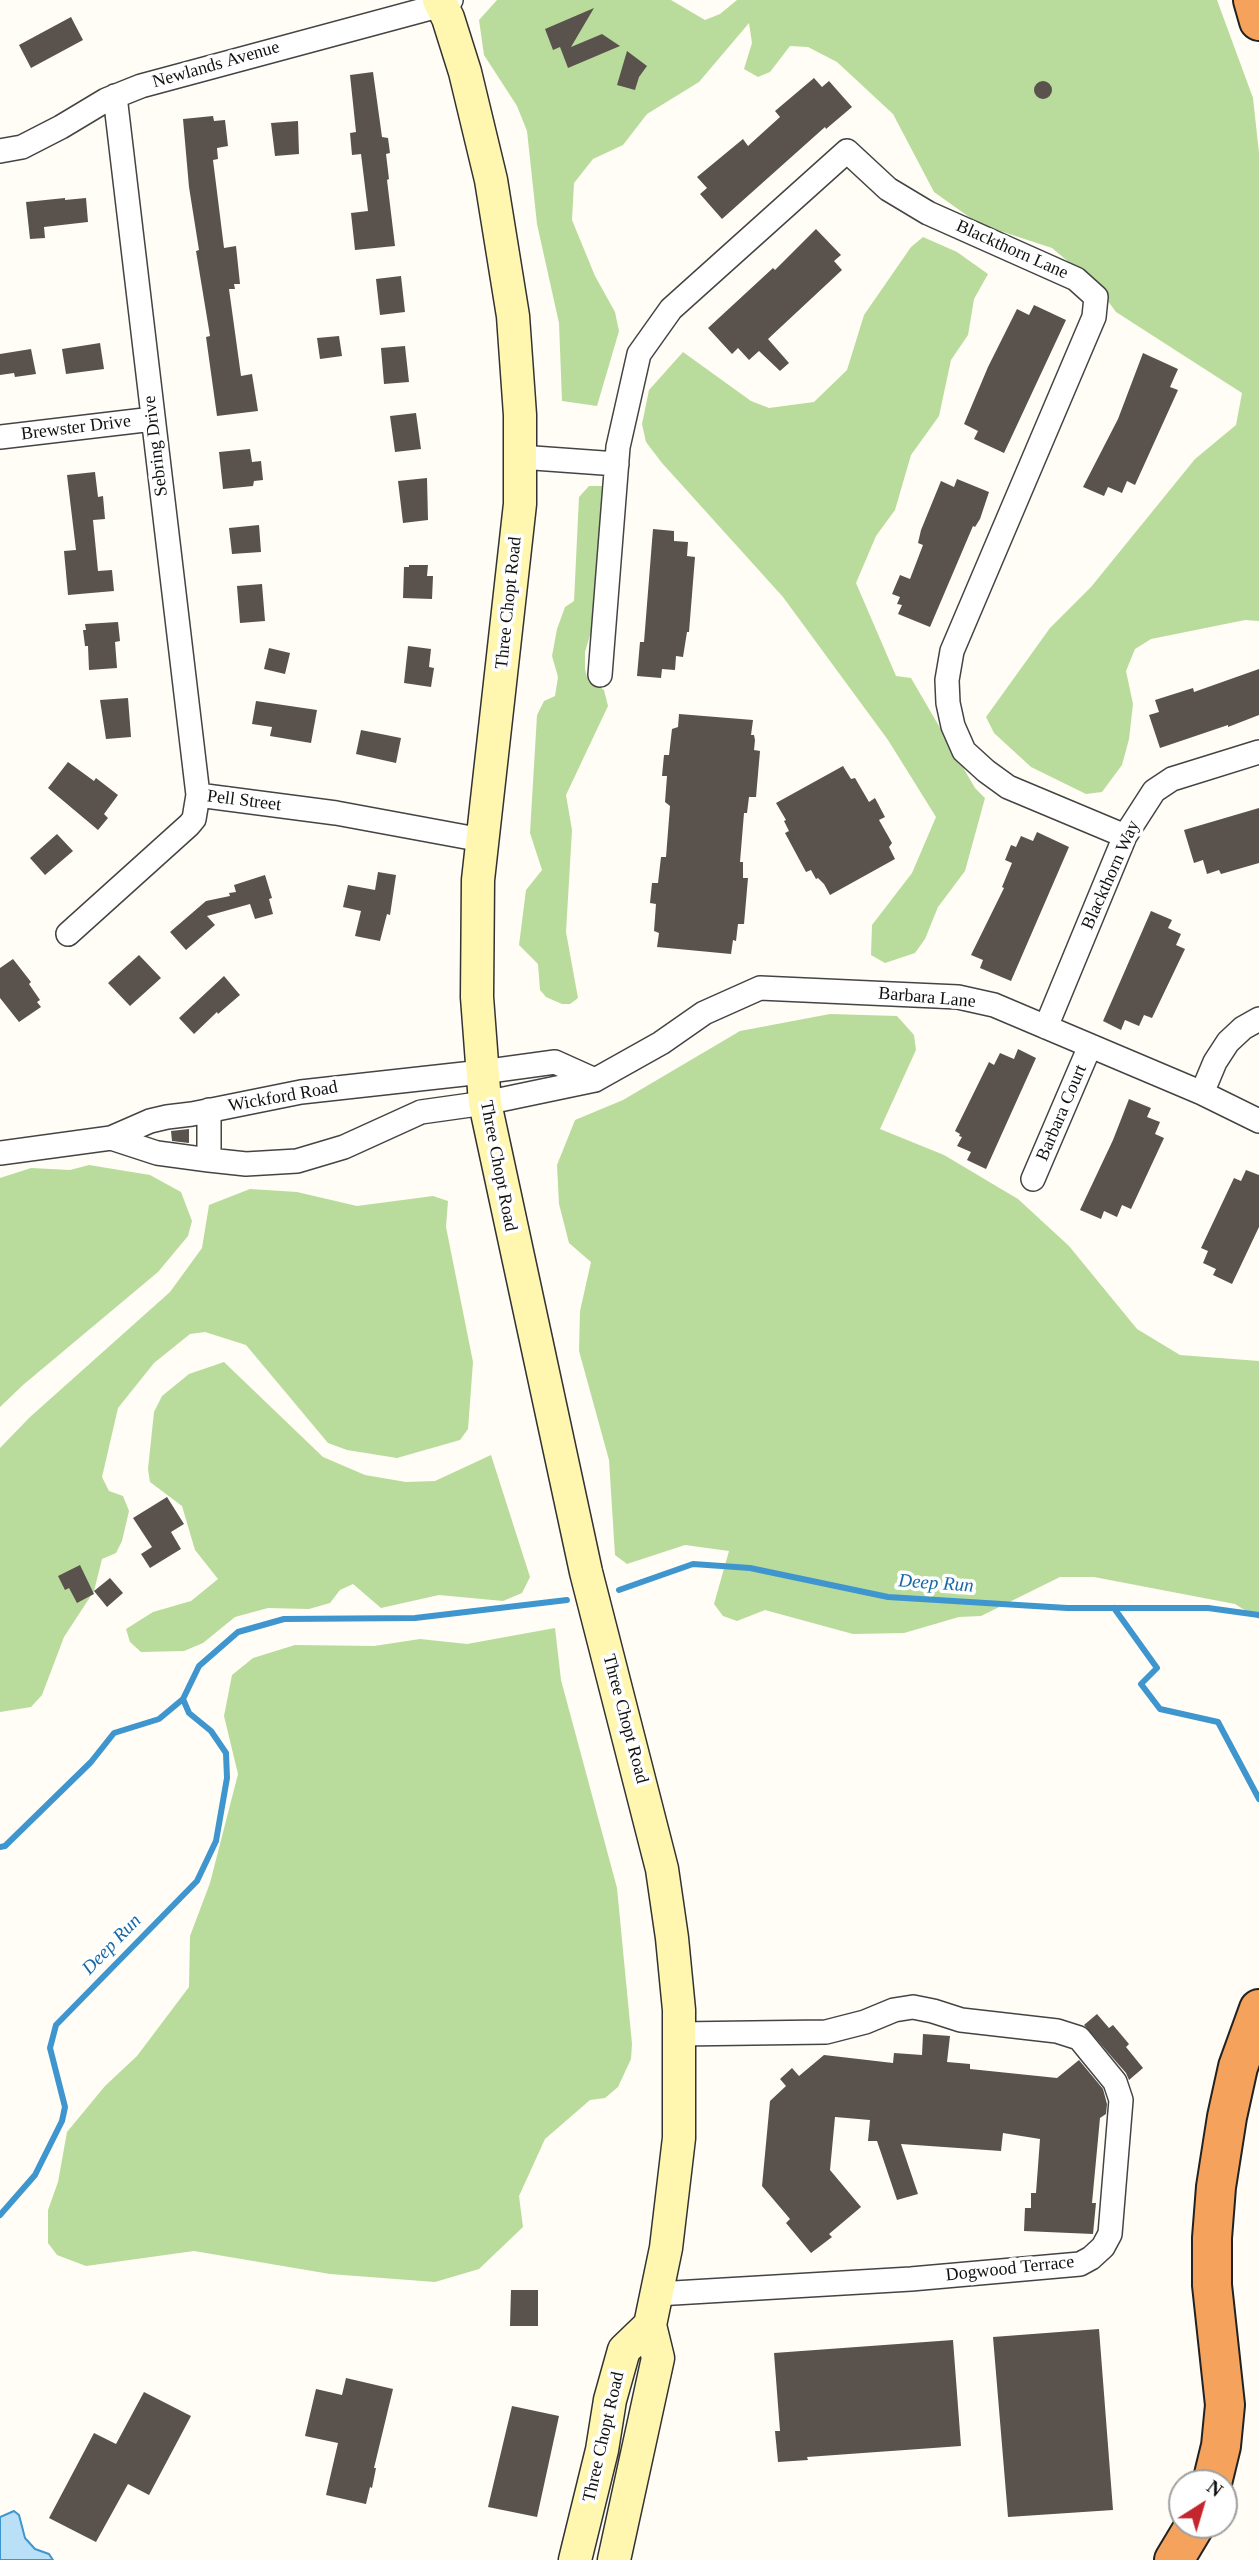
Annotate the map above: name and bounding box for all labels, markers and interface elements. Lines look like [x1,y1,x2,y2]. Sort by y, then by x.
street label: Newlands Avenue [150,37,282,93]
street label: Blackthorn Lane [953,216,1071,284]
street label: Sebring Drive [139,394,173,498]
street label: Brewster Drive [20,411,132,445]
street label: Three Chopt Road [491,536,527,670]
street label: Pell Street [206,786,282,816]
street label: Blackthorn Way [1077,817,1145,933]
street label: Barbara Lane [878,983,976,1013]
street label: Barbara Court [1032,1062,1092,1164]
street label: Wickford Road [227,1077,339,1117]
street label: Three Chopt Road [475,1099,521,1233]
water label: Deep Run [898,1570,974,1598]
street label: Three Chopt Road [597,1652,653,1786]
water label: Deep Run [78,1910,146,1980]
street label: Dogwood Terrace [945,2252,1075,2286]
street label: Three Chopt Road [579,2370,629,2504]
north arrow [1168,2469,1238,2539]
text: N [1203,2476,1227,2501]

